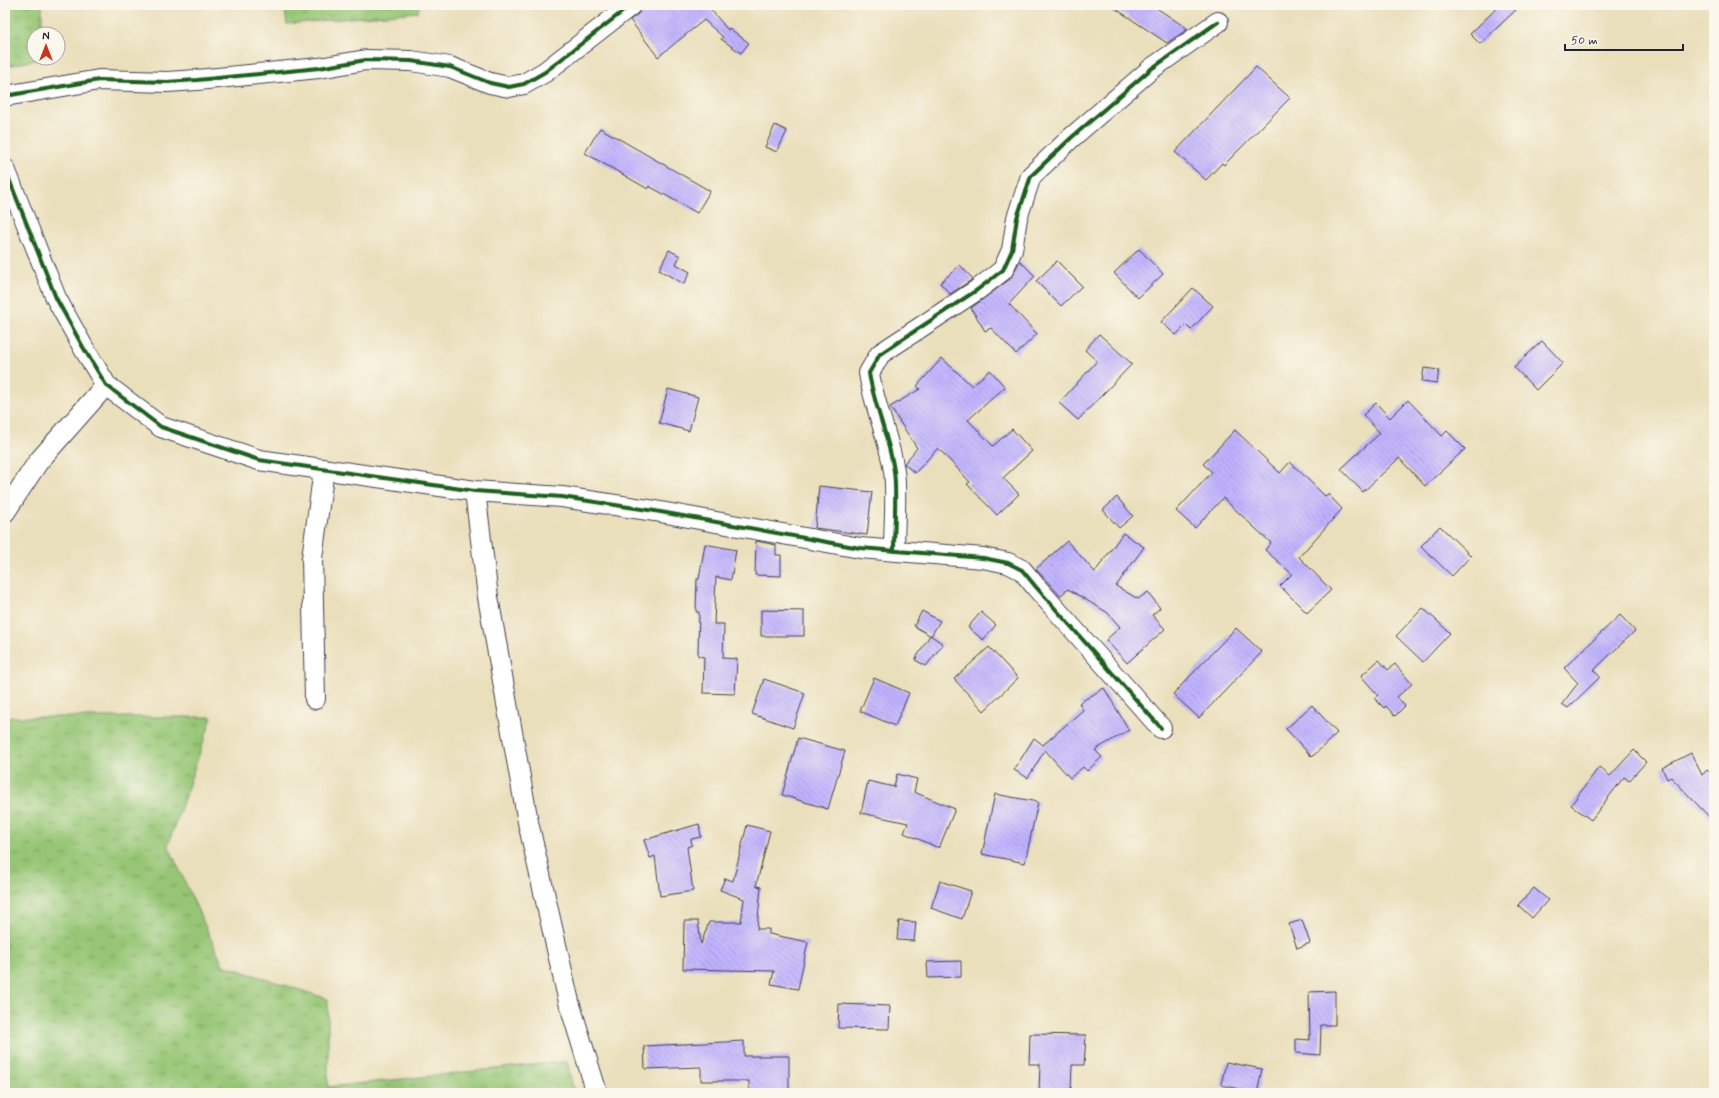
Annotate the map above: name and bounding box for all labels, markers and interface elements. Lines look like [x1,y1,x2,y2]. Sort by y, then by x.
north arrow [26,26,66,66]
scale bar [1565,26,1683,52]
text: N [42,30,50,44]
text: 50 m [1571,33,1598,49]

